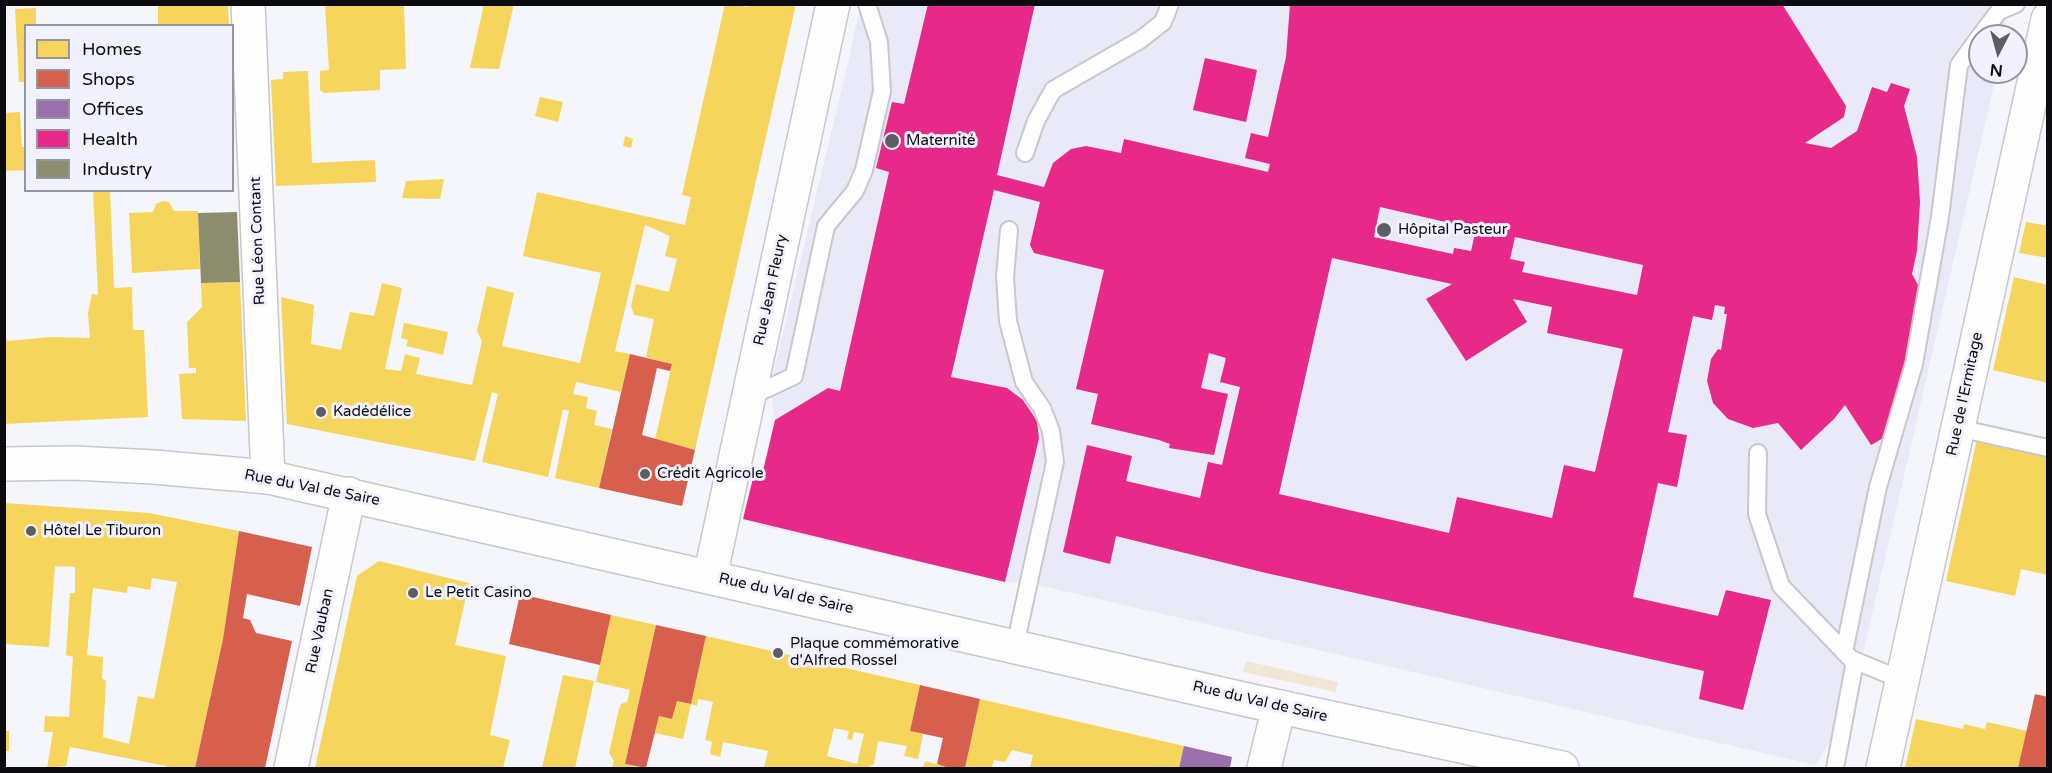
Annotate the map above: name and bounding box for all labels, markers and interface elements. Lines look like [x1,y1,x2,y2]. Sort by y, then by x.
legend [24,24,234,192]
north arrow [1968,24,2028,84]
text: Homes [82,38,142,60]
text: N [1989,59,2004,81]
text: Shops [82,68,135,90]
text: Offices [82,98,144,120]
text: Health [82,128,138,150]
marker: Maternité [883,132,901,150]
place label: Maternité [906,132,976,150]
text: Industry [82,158,152,180]
street label: Rue Léon Contant [247,176,269,306]
marker: Hôpital Pasteur [1375,221,1393,239]
place label: Hôpital Pasteur [1398,221,1507,239]
street label: Rue Jean Fleury [750,233,792,347]
street label: Rue de l'Ermitage [1943,331,1987,457]
place label: Kadédélice [333,403,411,421]
marker: Kadédélice [314,405,328,419]
place label: Crédit Agricole [657,465,763,483]
street label: Rue du Val de Saire [243,466,381,510]
marker: Crédit Agricole [638,467,652,481]
place label: Hôtel Le Tiburon [43,522,161,540]
marker: Hôtel Le Tiburon [24,524,38,538]
street label: Rue du Val de Saire [717,570,855,618]
place label: Le Petit Casino [425,584,532,602]
marker: Le Petit Casino [406,586,420,600]
street label: Rue Vauban [302,587,338,675]
place label: Plaque commémorative d'Alfred Rossel [790,635,959,670]
marker: Plaque commémorative d'Alfred Rossel [771,646,785,660]
street label: Rue du Val de Saire [1191,678,1329,726]

